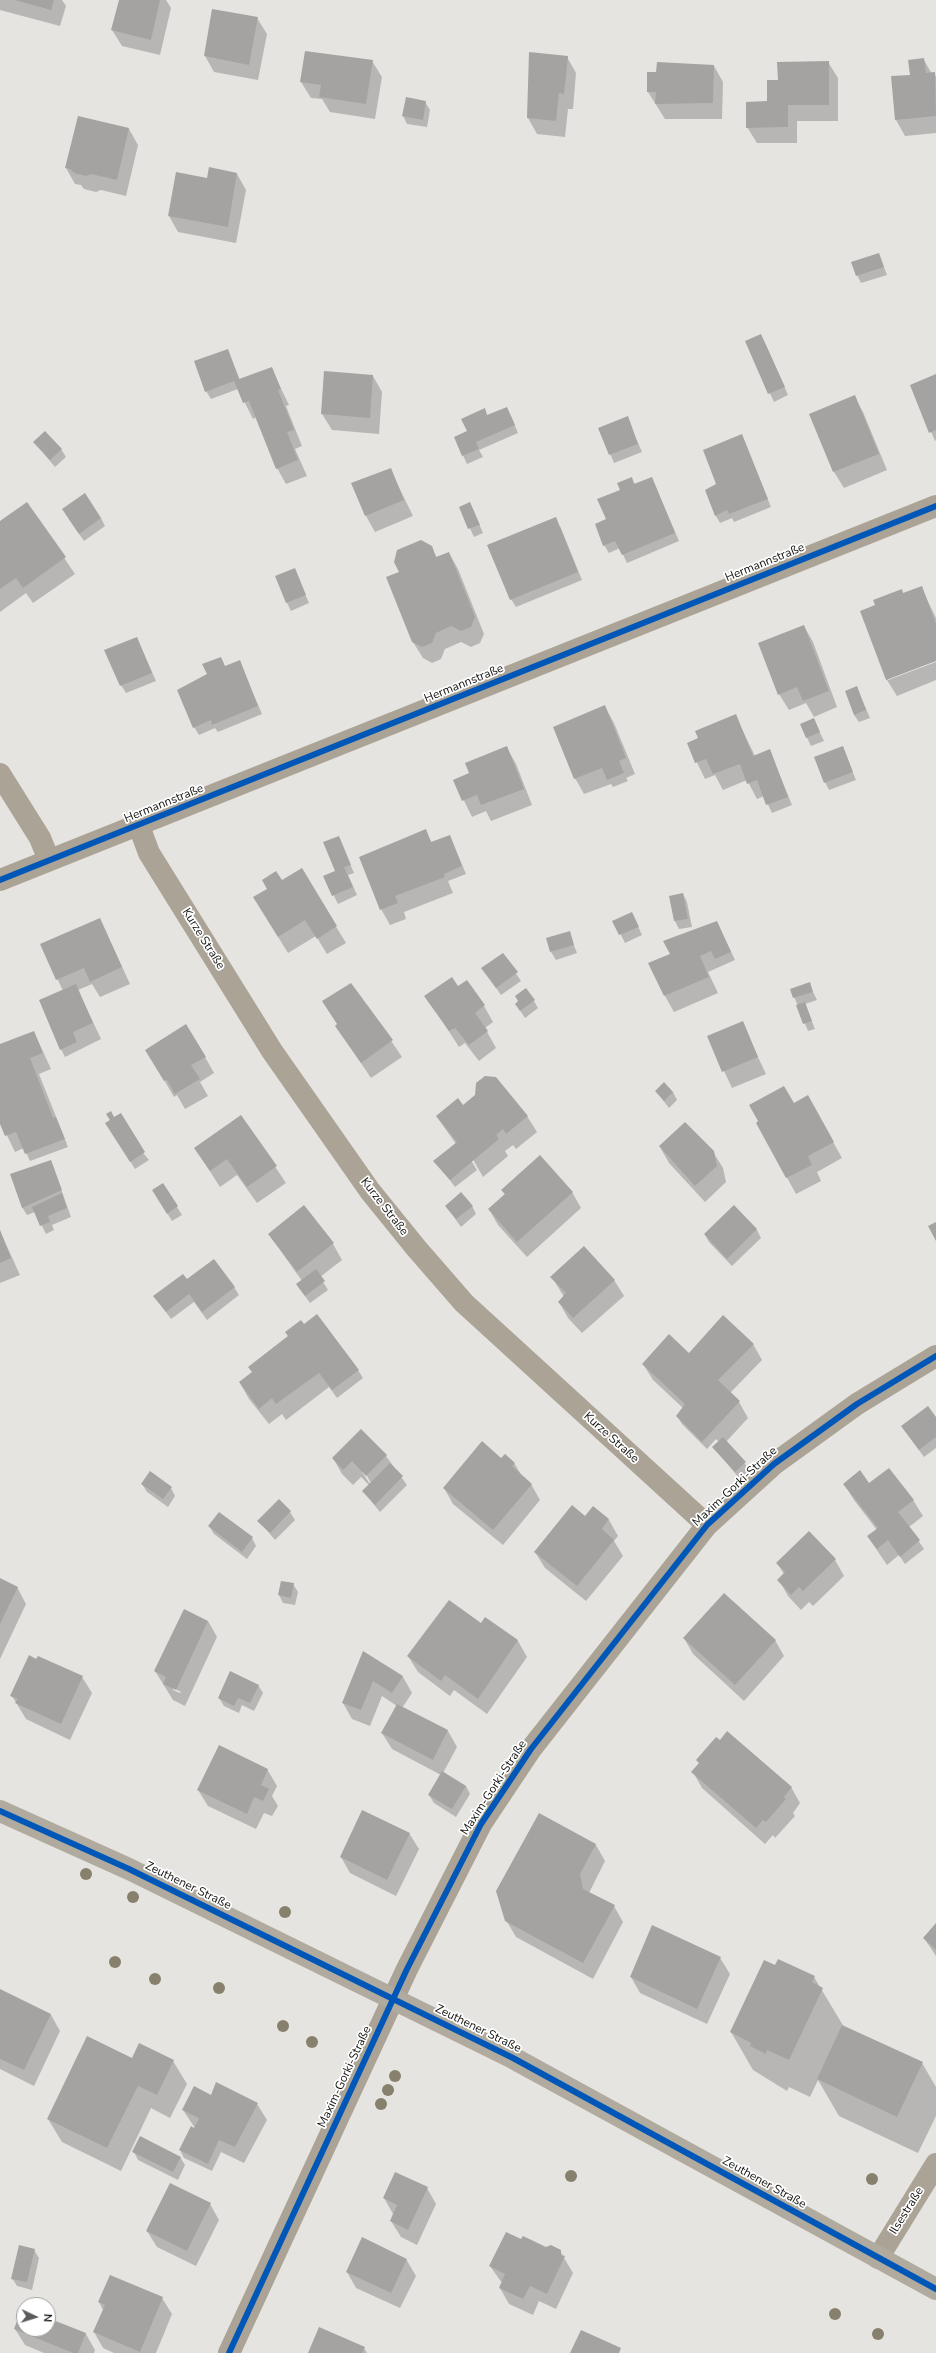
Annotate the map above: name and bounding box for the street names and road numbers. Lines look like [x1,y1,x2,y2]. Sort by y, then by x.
street label: Hermannstraße [723,541,807,585]
street label: Hermannstraße [422,662,506,706]
street label: Hermannstraße [122,782,206,826]
street label: Kurze Straße [179,906,227,972]
street label: Kurze Straße [357,1175,411,1239]
street label: Kurze Straße [580,1409,642,1467]
street label: Maxim-Gorki-Straße [690,1444,780,1530]
street label: Maxim-Gorki-Straße [458,1738,530,1838]
street label: Zeuthener Straße [143,1859,233,1913]
street label: Zeuthener Straße [433,2002,523,2056]
street label: Maxim-Gorki-Straße [315,2024,375,2130]
street label: Zeuthener Straße [719,2154,809,2212]
street label: Ilsestraße [887,2185,927,2237]

